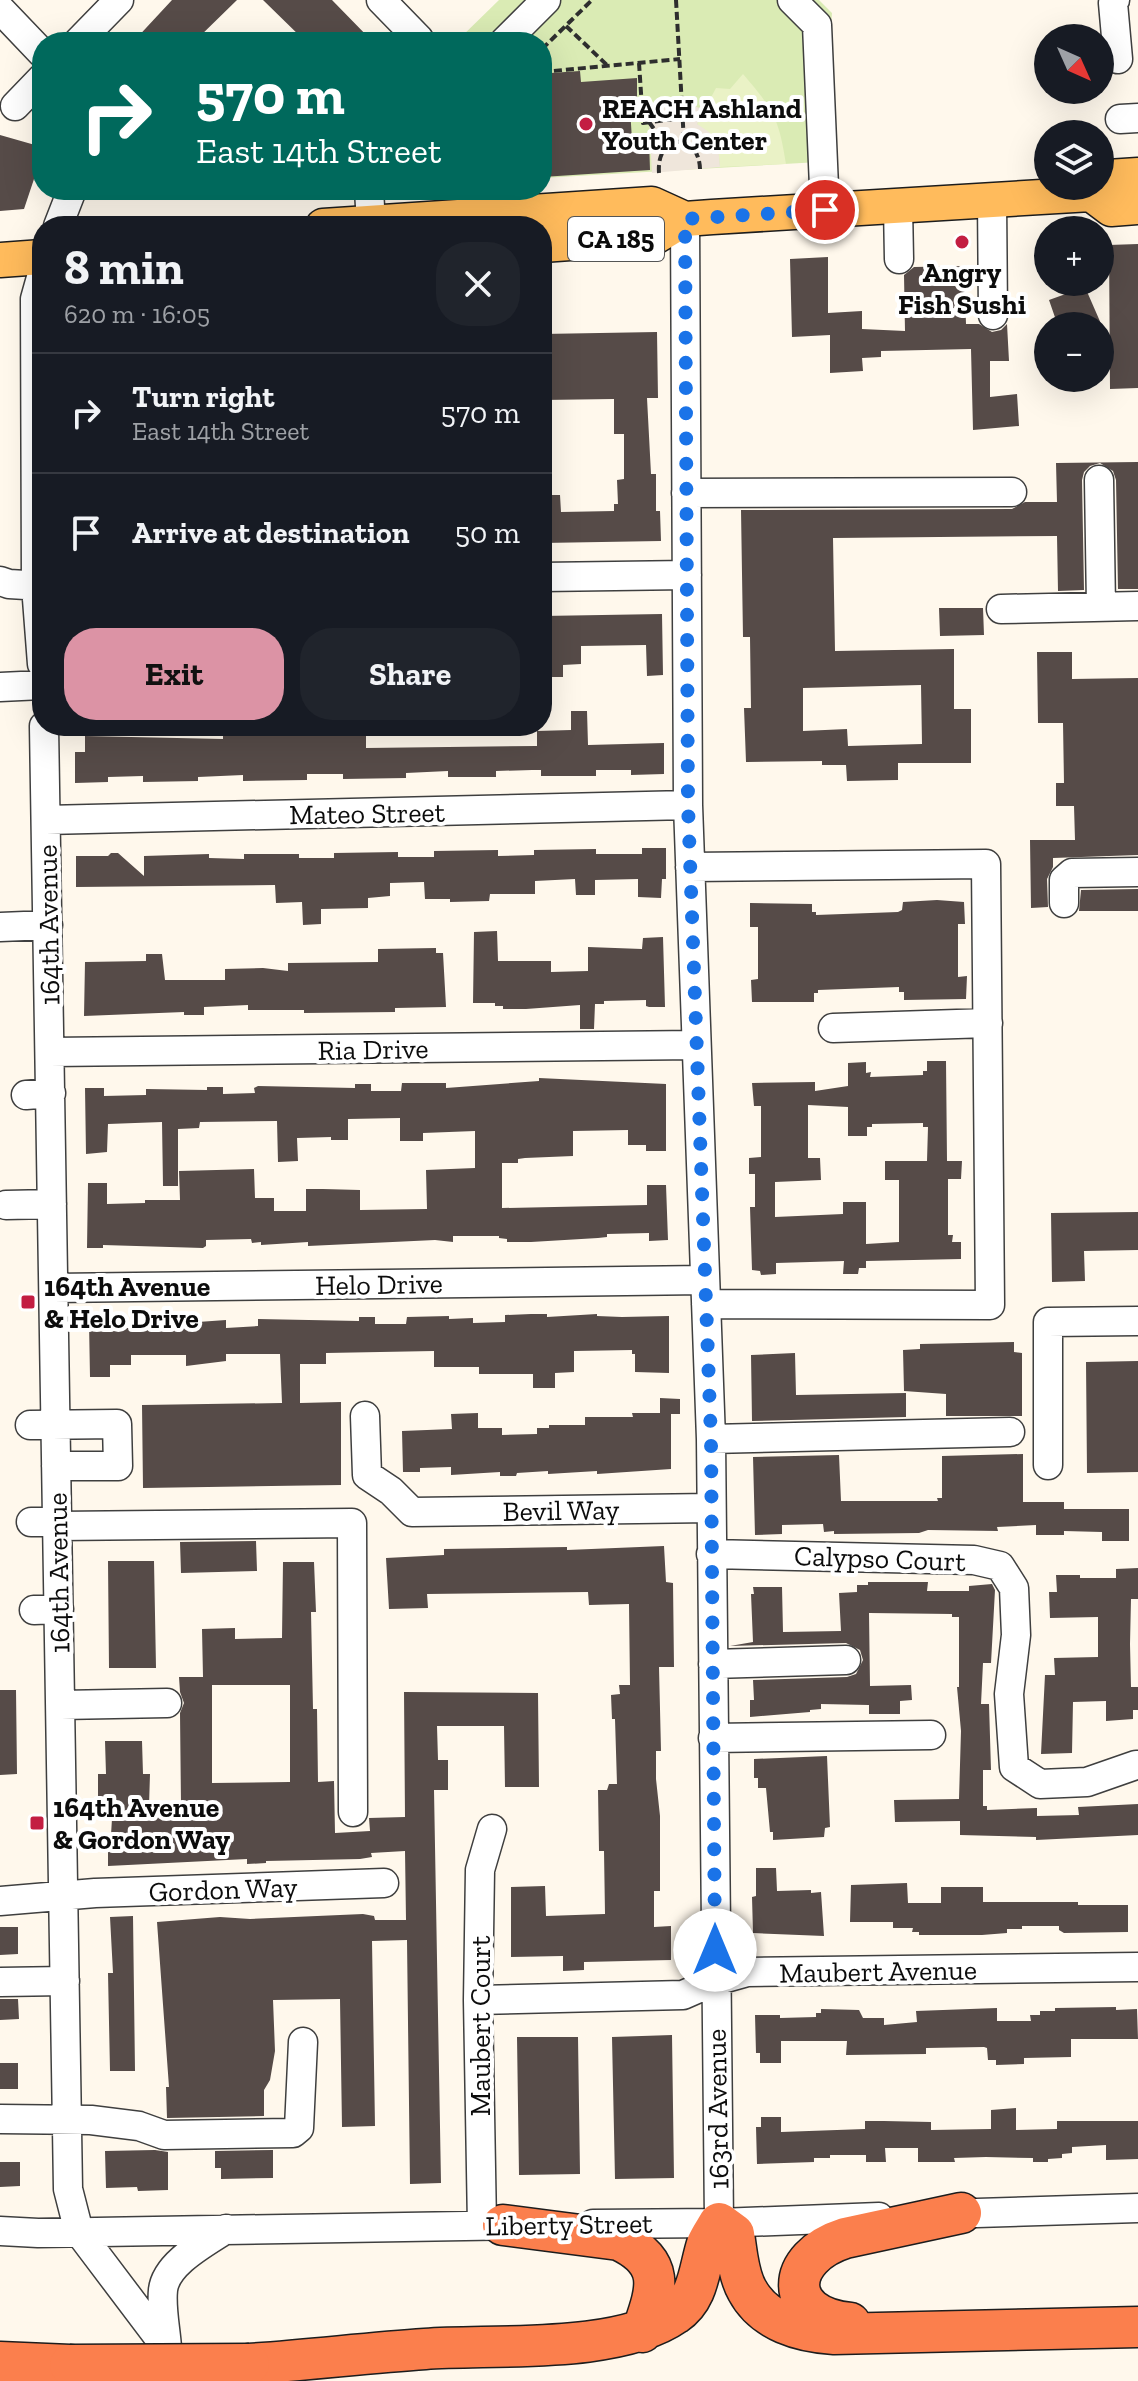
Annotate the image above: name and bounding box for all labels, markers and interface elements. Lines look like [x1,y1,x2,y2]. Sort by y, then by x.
north arrow [1034,24,1114,104]
map controls [1034,24,1114,392]
text: 570 m [196,61,345,128]
icon: right [64,64,168,168]
place label: REACH Ashland Youth Center [602,92,802,157]
marker: REACH Ashland Youth Center [577,115,595,133]
button: layers [1034,120,1114,200]
text: East 14th Street [196,129,441,172]
pin [791,176,859,244]
icon: arrive [803,188,847,232]
button: + [1034,216,1114,296]
road number: CA 185 [568,217,664,261]
marker: Angry Fish Sushi [953,233,971,251]
text: 8 min [64,239,184,296]
button: close [436,242,520,326]
place label: Angry Fish Sushi [898,256,1026,321]
text: 620 m · 16:05 [64,298,210,330]
button: − [1034,312,1114,392]
text: Turn right [132,379,274,415]
icon: right [64,391,108,435]
text: 570 m [441,395,520,431]
text: East 14th Street [132,415,309,447]
icon: arrive [64,511,108,555]
text: Arrive at destination [132,515,409,551]
text: 50 m [455,515,520,551]
button: Exit [64,628,284,720]
button: Share [300,628,520,720]
street label: Mateo Street [289,796,446,831]
street label: 164th Avenue [31,844,66,1006]
street label: Ria Drive [317,1032,429,1067]
street label: Helo Drive [315,1267,443,1302]
place label: 164th Avenue & Helo Drive [44,1270,210,1335]
marker: 164th Avenue & Helo Drive [19,1293,37,1311]
street label: 164th Avenue [41,1492,76,1654]
street label: Bevil Way [502,1493,620,1528]
street label: Calypso Court [794,1539,967,1578]
place label: 164th Avenue & Gordon Way [53,1791,230,1856]
marker: 164th Avenue & Gordon Way [28,1814,46,1832]
street label: Gordon Way [148,1870,299,1909]
position arrow [673,1908,757,1992]
street label: Maubert Court [464,1935,497,2116]
street label: Maubert Avenue [779,1953,977,1990]
street label: 163rd Avenue [700,2028,735,2190]
street label: Liberty Street [485,2207,653,2242]

